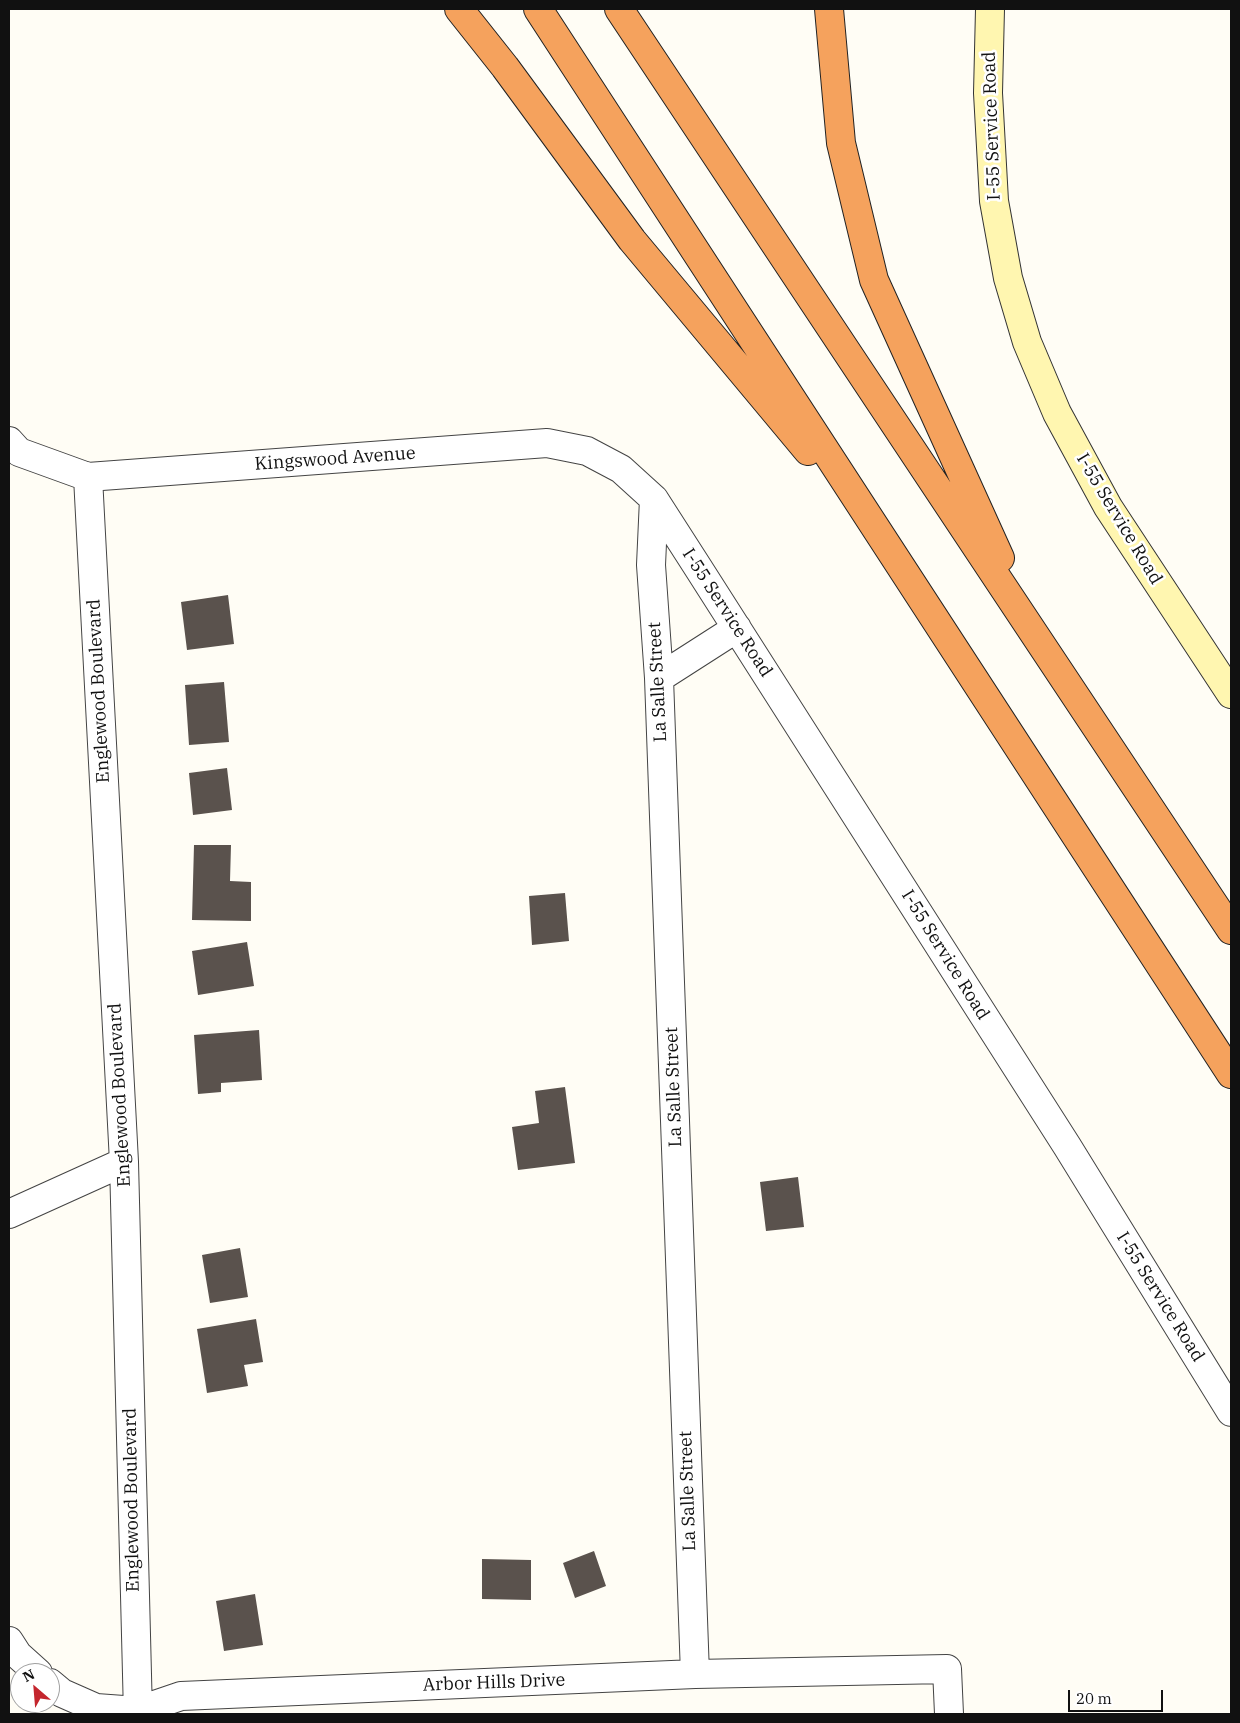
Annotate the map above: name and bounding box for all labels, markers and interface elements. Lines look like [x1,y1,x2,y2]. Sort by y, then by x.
street label: I-55 Service Road [979,51,1005,201]
street label: Kingswood Avenue [254,443,416,475]
street label: I-55 Service Road [1071,450,1167,588]
street label: I-55 Service Road [677,545,777,681]
street label: Englewood Boulevard [83,599,115,783]
street label: La Salle Street [644,621,672,743]
street label: I-55 Service Road [896,886,994,1024]
street label: Englewood Boulevard [104,1003,136,1187]
street label: La Salle Street [661,1027,687,1147]
street label: I-55 Service Road [1111,1228,1209,1366]
street label: Englewood Boulevard [120,1408,144,1592]
street label: La Salle Street [675,1431,701,1551]
north arrow [10,1663,60,1713]
text: N [20,1665,38,1686]
street label: Arbor Hills Drive [422,1670,566,1696]
scale bar [1070,1680,1165,1712]
text: 20 m [1076,1689,1112,1708]

